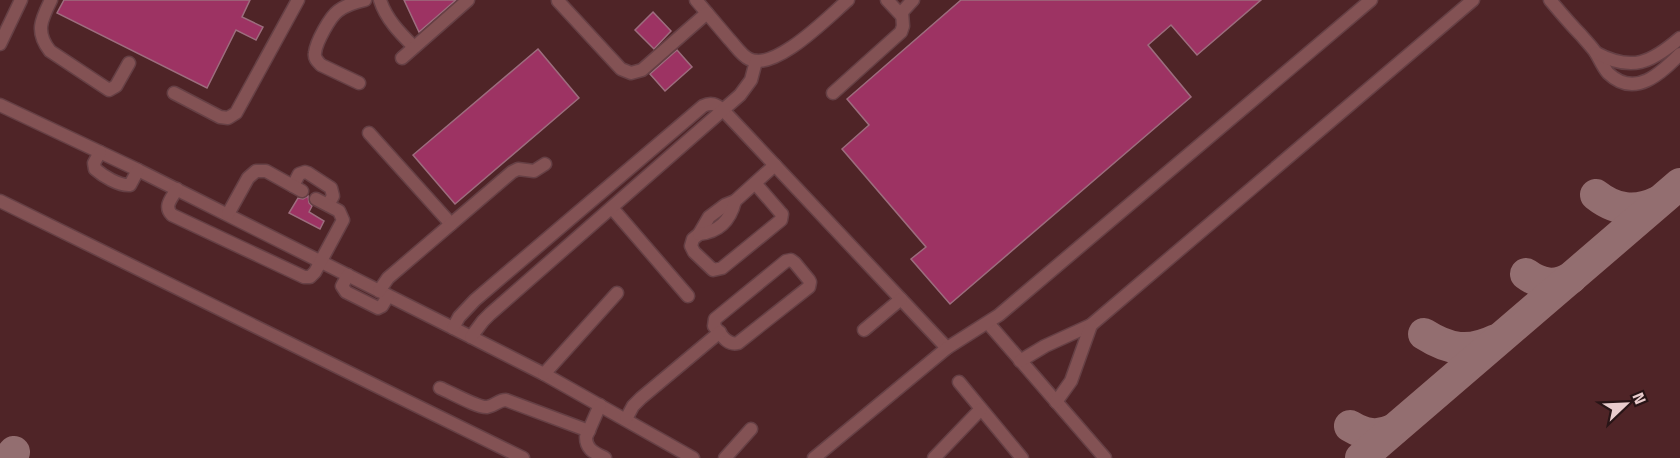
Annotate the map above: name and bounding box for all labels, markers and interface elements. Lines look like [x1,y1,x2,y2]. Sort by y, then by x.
north arrow [1596,374,1656,434]
text: N [1627,388,1653,408]

